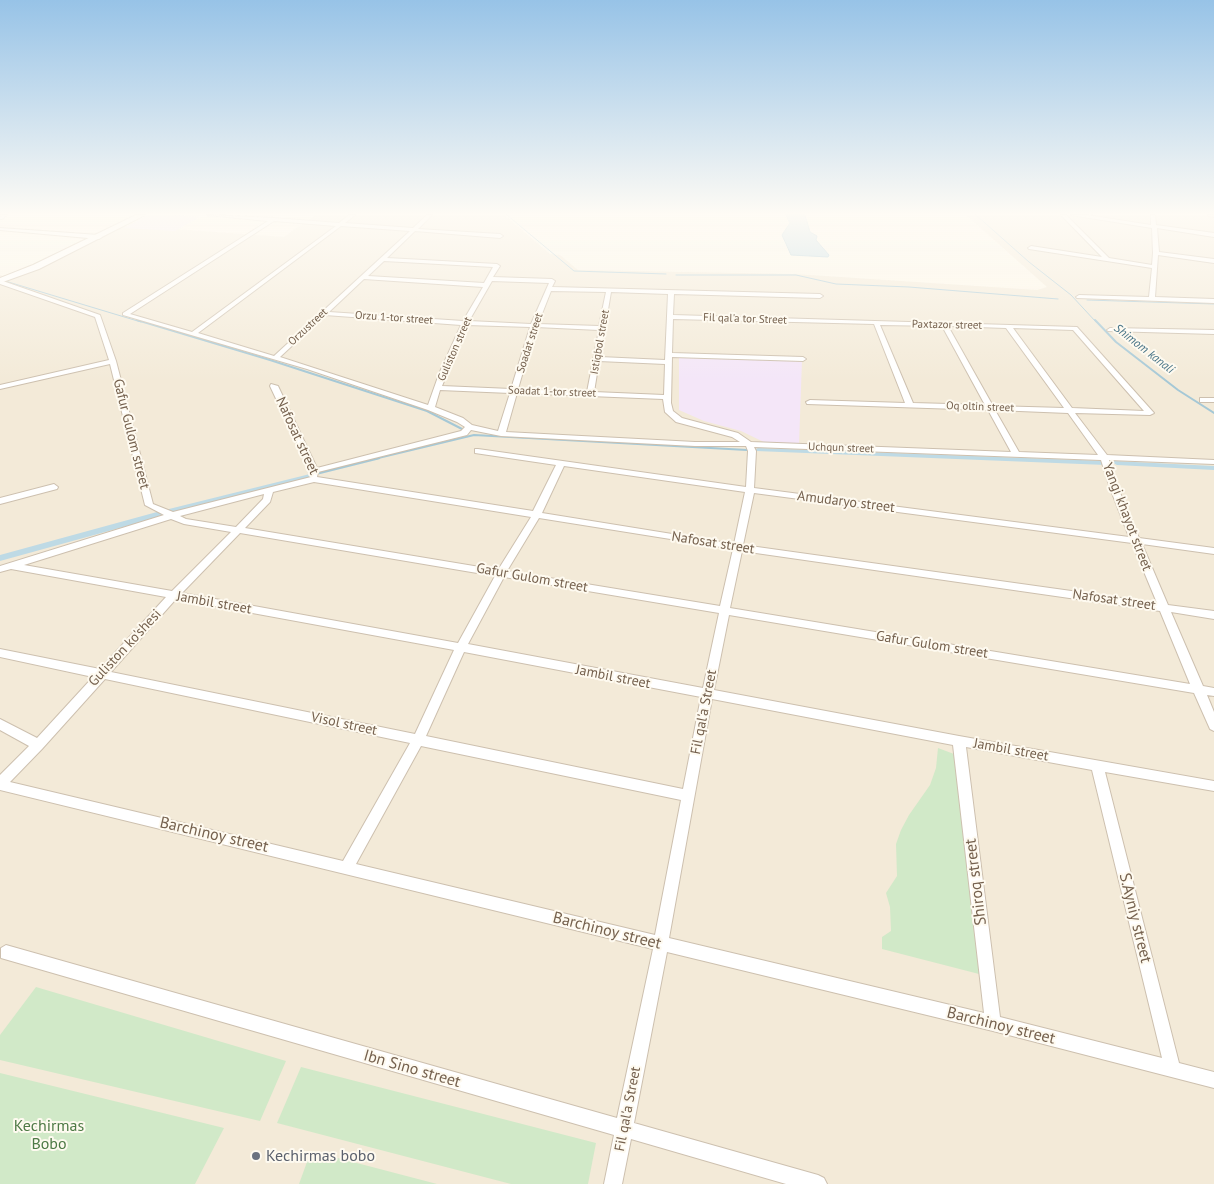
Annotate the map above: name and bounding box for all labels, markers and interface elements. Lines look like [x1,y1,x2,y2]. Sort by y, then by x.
street label: Orzustreet [286,305,330,349]
street label: Orzu 1-tor street [355,309,433,327]
street label: Istiqbol street [588,309,612,375]
street label: Soadat street [514,311,546,375]
street label: Fil qal'a tor Street [703,311,787,327]
street label: Guliston street [435,315,475,383]
street label: Paxtazor street [912,318,982,332]
water label: Shimom kanali [1111,321,1177,377]
street label: Gafur Gulom street [109,377,153,491]
street label: Soadat 1-tor street [508,384,596,400]
street label: Nafosat street [272,395,322,477]
street label: Oq oltin street [946,399,1014,415]
street label: Uchqun street [808,440,874,456]
street label: Yangi khayot street [1099,461,1155,573]
street label: Amudaryo street [796,488,896,516]
street label: Nafosat street [670,528,756,558]
street label: Gafur Gulom street [475,560,589,596]
street label: Nafosat street [1071,586,1157,614]
street label: Jambil street [175,588,253,618]
street label: Guliston ko'shesi [85,606,165,690]
street label: Gafur Gulom street [875,628,989,662]
street label: Jambil street [574,662,652,692]
street label: Fil qal'a Street [688,668,720,756]
street label: Visol street [309,709,379,739]
street label: Jambil street [972,735,1050,765]
street label: Barchinoy street [158,813,270,857]
street label: Shiroq street [961,837,991,927]
street label: S.Ayniy street [1115,871,1155,965]
street label: Barchinoy street [551,908,663,954]
street label: Barchinoy street [945,1003,1057,1049]
street label: Ibn Sino street [361,1046,463,1092]
street label: Fil qal'a Street [612,1065,644,1153]
park label: Kechirmas Bobo [14,1116,84,1154]
place label: Kechirmas bobo [266,1146,375,1166]
marker: Kechirmas bobo [250,1150,262,1162]

